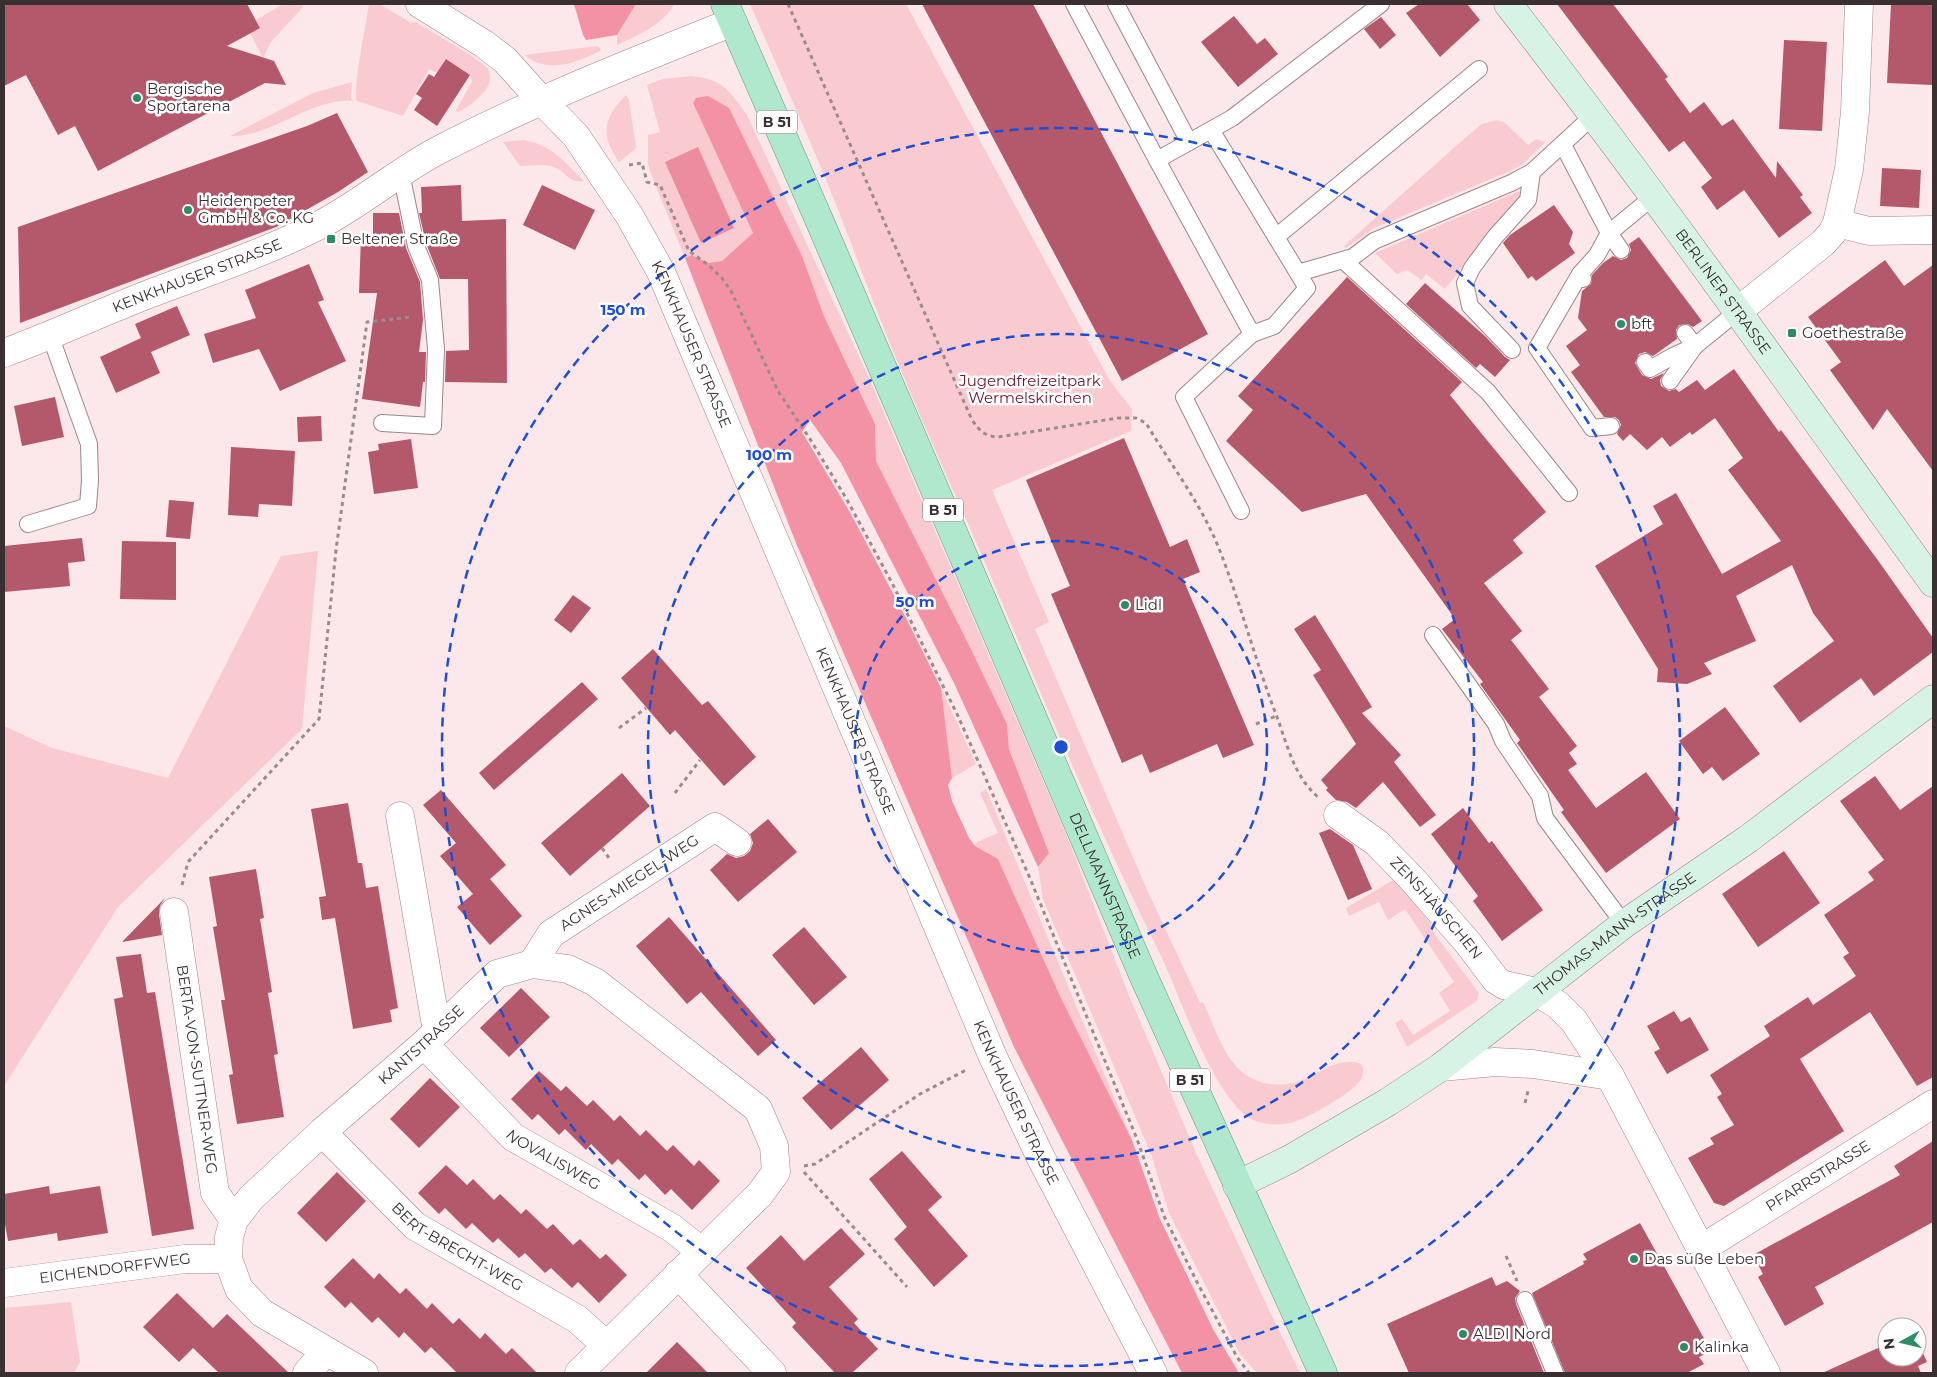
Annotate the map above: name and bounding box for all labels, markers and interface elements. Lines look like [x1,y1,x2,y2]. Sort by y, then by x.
place label: Bergische Sportarena [147,79,231,115]
marker: Bergische Sportarena [131,92,143,104]
road number: B 51 [757,110,797,134]
place label: Heidenpeter GmbH & Co. KG [198,191,314,227]
marker: Heidenpeter GmbH & Co. KG [182,204,194,216]
street label: BERLINER STRASSE [1671,225,1775,358]
place label: Beltener Straße [341,229,458,248]
marker: Beltener Straße [325,233,337,245]
street label: KENKHAUSER STRASSE [109,234,285,317]
street label: KENKHAUSER STRASSE [647,257,736,431]
text: 150 m [601,300,645,319]
place label: bft [1631,314,1652,333]
marker: bft [1615,318,1627,330]
place label: Goethestraße [1802,323,1904,342]
marker: Goethestraße [1786,327,1798,339]
park label: Jugendfreizeitpark Wermelskirchen [958,371,1101,407]
text: 100 m [746,445,792,464]
road number: B 51 [923,498,963,522]
text: 50 m [895,592,935,611]
place label: Lidl [1135,595,1162,614]
marker: Lidl [1119,599,1131,611]
street label: KENKHAUSER STRASSE [812,644,899,817]
centre of rings [1052,738,1070,756]
street label: DELLMANNSTRASSE [1065,809,1145,962]
street label: AGNES-MIEGEL-WEG [556,830,702,935]
street label: ZENSHÄUSCHEN [1387,852,1487,963]
street label: THOMAS-MANN-STRASSE [1530,868,1699,1000]
street label: BERTA-VON-SUTTNER-WEG [173,963,222,1175]
street label: KANTSTRASSE [374,1001,468,1088]
street label: KENKHAUSER STRASSE [969,1017,1063,1188]
road number: B 51 [1170,1068,1210,1092]
street label: NOVALISWEG [502,1125,604,1194]
street label: PFARRSTRASSE [1762,1136,1874,1215]
street label: BERT-BRECHT-WEG [388,1198,527,1295]
street label: EICHENDORFFWEG [38,1248,192,1287]
place label: Das süße Leben [1644,1249,1764,1268]
marker: Das süße Leben [1628,1253,1640,1265]
north arrow [1877,1317,1927,1367]
place label: ALDI Nord [1473,1324,1551,1343]
marker: ALDI Nord [1457,1328,1469,1340]
place label: Kalinka [1694,1337,1749,1356]
text: N [1879,1337,1899,1351]
marker: Kalinka [1678,1341,1690,1353]

